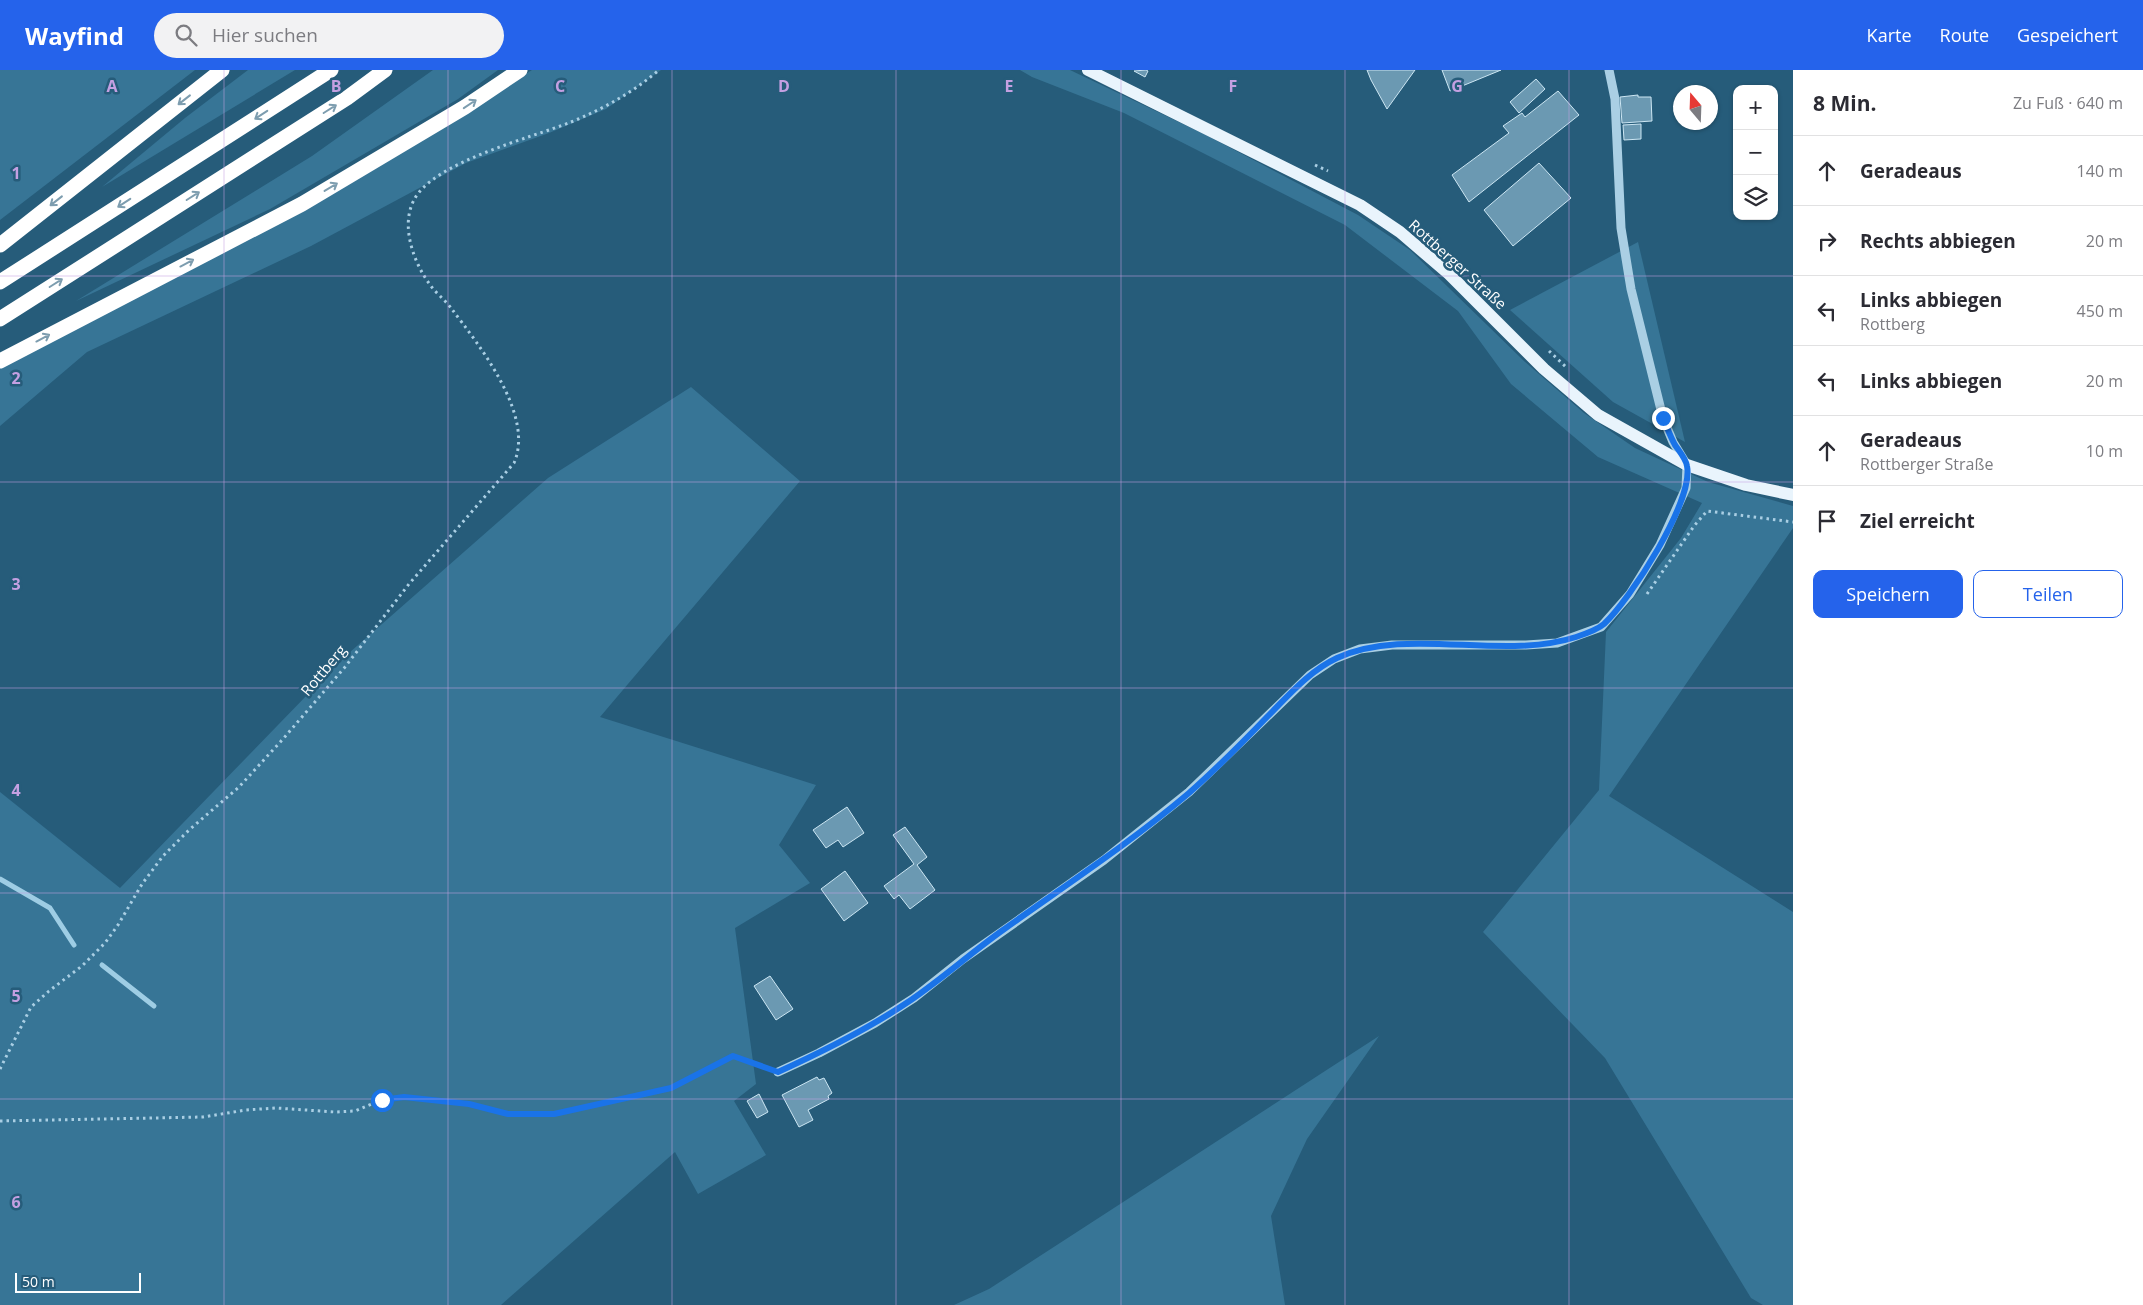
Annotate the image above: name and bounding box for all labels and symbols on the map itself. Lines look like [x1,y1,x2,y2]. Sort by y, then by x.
text: A [106,75,118,97]
text: B [331,75,341,97]
text: C [555,75,565,97]
text: D [778,75,790,97]
text: E [1005,75,1014,97]
text: F [1229,75,1237,97]
text: G [1451,75,1463,97]
north arrow [1673,85,1718,130]
one-way arrow [178,95,191,106]
one-way arrow [463,98,477,108]
one-way arrow [323,104,337,114]
one-way arrow [254,111,268,121]
text: 1 [11,162,21,184]
one-way arrow [323,182,337,192]
one-way arrow [186,191,200,201]
one-way arrow [50,195,63,206]
one-way arrow [117,198,131,208]
street label: Rottberger Straße [1405,215,1511,313]
one-way arrow [180,258,195,268]
one-way arrow [49,278,63,288]
one-way arrow [35,333,50,342]
text: 2 [11,367,21,389]
route end [1652,407,1675,430]
text: 3 [11,573,21,595]
street label: Rottberg [296,640,350,700]
text: 4 [11,779,21,801]
text: 5 [11,985,21,1007]
route start [371,1089,394,1112]
text: 6 [11,1191,21,1213]
scale bar [15,1270,141,1293]

